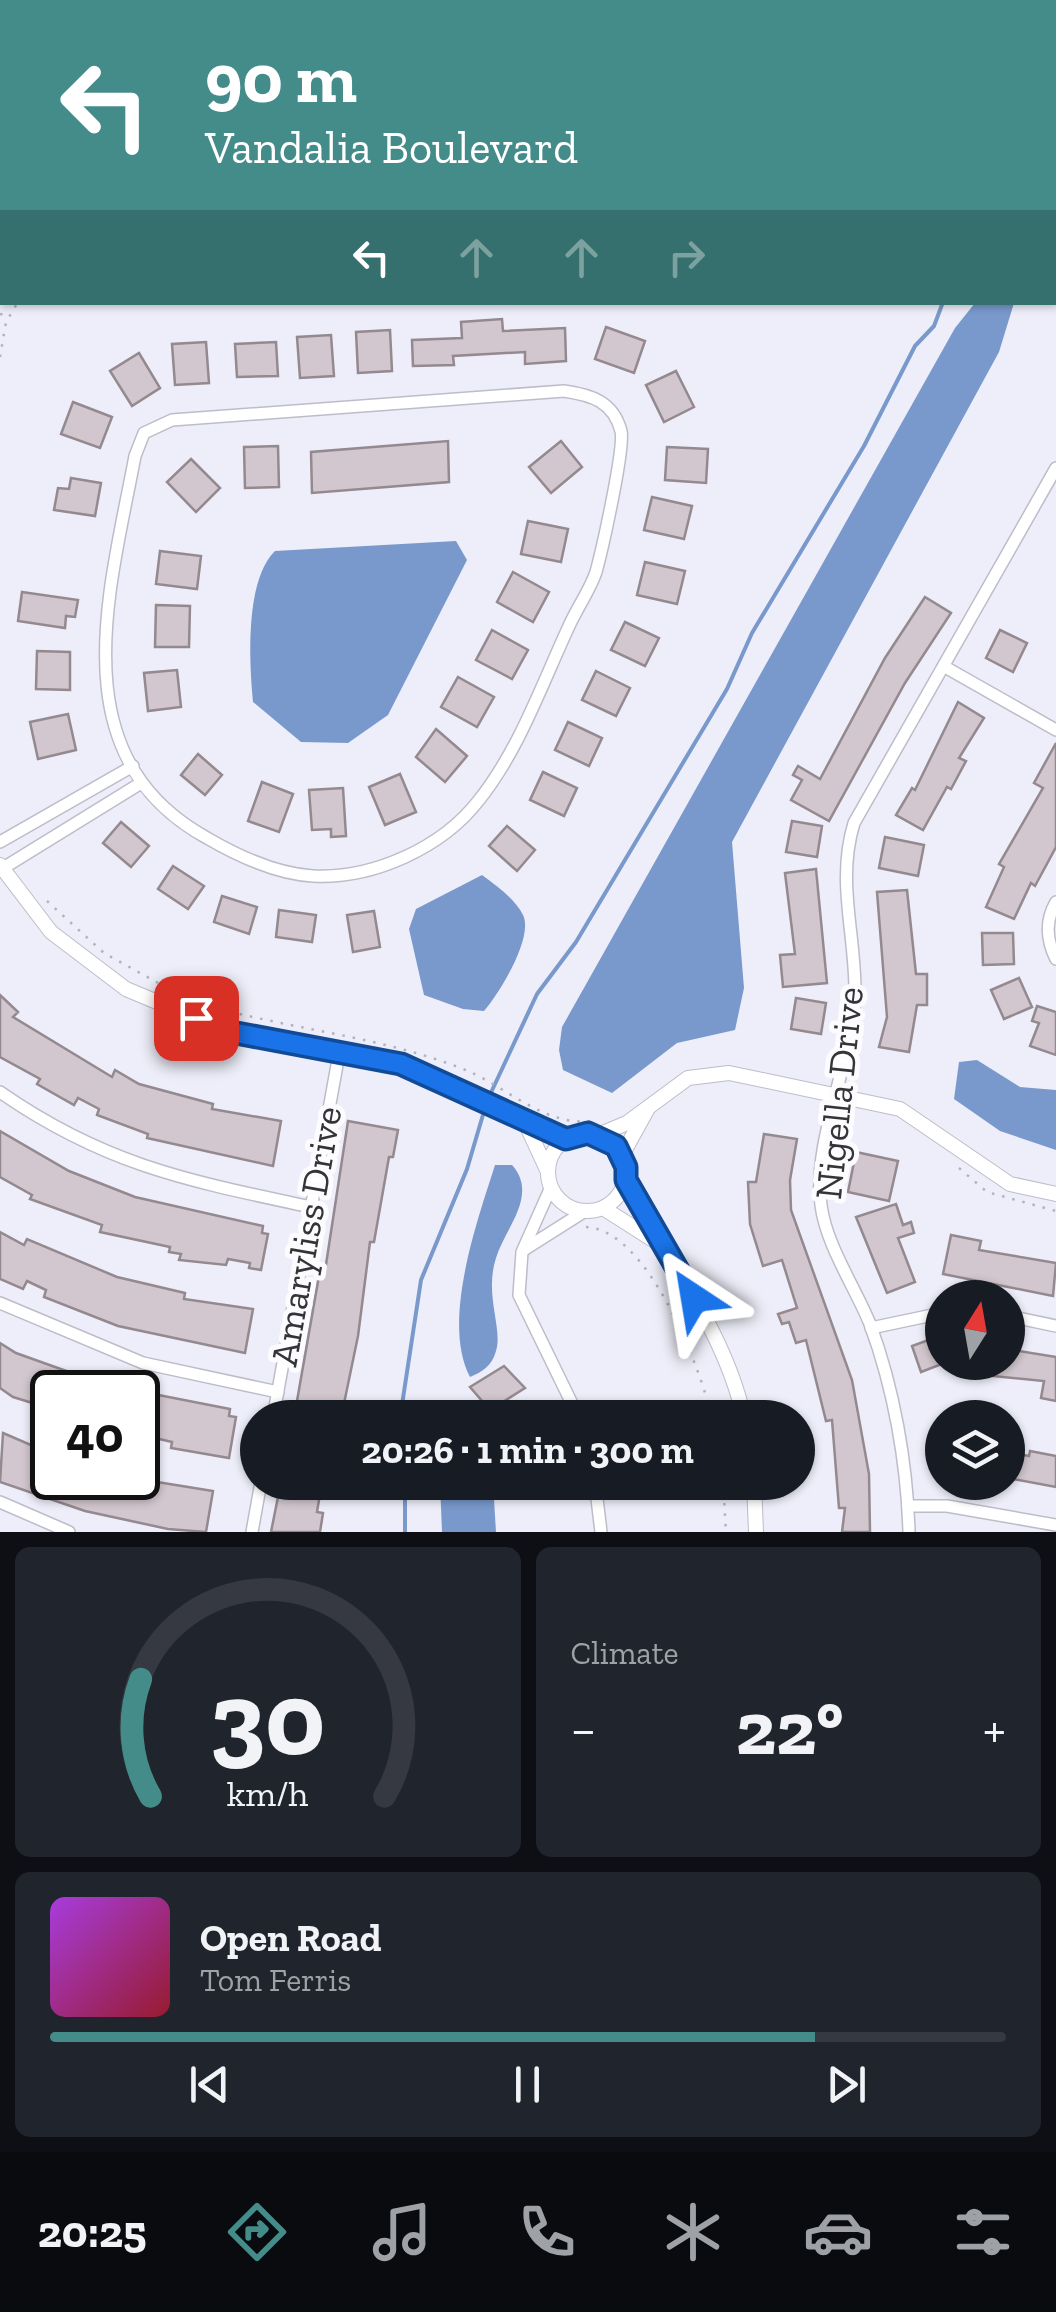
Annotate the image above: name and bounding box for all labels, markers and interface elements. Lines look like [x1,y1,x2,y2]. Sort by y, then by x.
text: 90 m [205,36,357,120]
icon: left [40,40,170,170]
text: Vandalia Boulevard [205,121,578,175]
icon: left [344,230,399,285]
icon: ahead [449,230,504,285]
icon: ahead [554,230,609,285]
icon: right [659,230,714,285]
pin [154,976,239,1061]
street label: Nigella Drive [805,984,873,1202]
icon: arrive [169,991,224,1046]
street label: Amaryliss Drive [261,1103,351,1369]
position arrow [642,1246,746,1350]
north arrow [925,1280,1025,1380]
map controls [925,1280,1025,1500]
speed limit sign: 40 [30,1370,160,1500]
button: layers [925,1400,1025,1500]
text: 20:26 · 1 min · 300 m [361,1427,694,1473]
text: Climate [571,1634,679,1672]
text: 30 [210,1656,325,1781]
text: 22° [736,1683,843,1773]
text: − [571,1696,596,1762]
text: + [983,1696,1006,1762]
text: km/h [227,1772,309,1815]
text: Open Road [200,1915,382,1961]
text: Tom Ferris [200,1961,351,1999]
icon: previous [182,2057,237,2112]
icon: pause [500,2057,555,2112]
icon: next [819,2057,874,2112]
icon: directions [222,2197,292,2267]
icon: music [367,2197,437,2267]
icon: phone [512,2197,582,2267]
icon: climate [658,2197,728,2267]
icon: car [803,2197,873,2267]
icon: filters [948,2197,1018,2267]
text: 20:25 [38,2205,147,2259]

